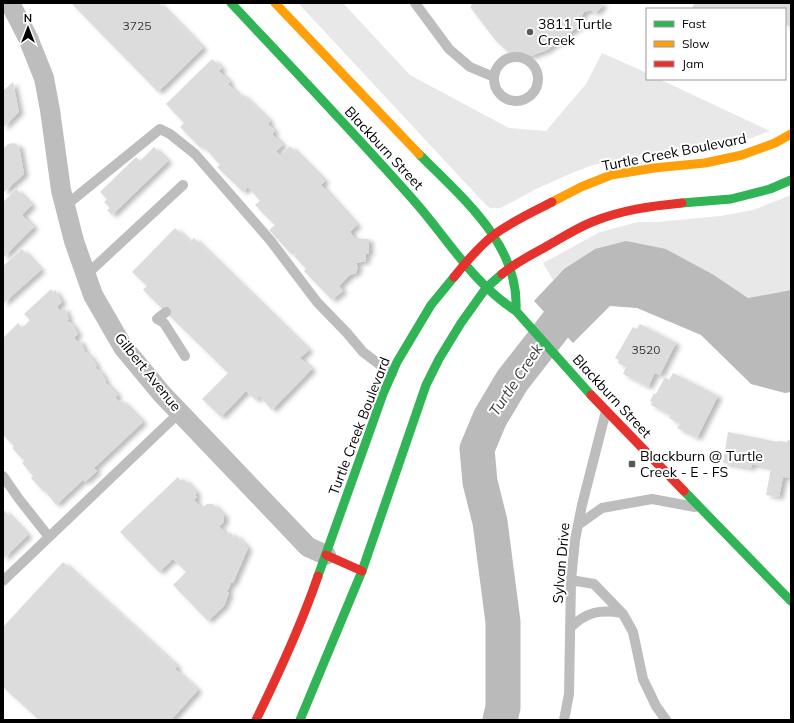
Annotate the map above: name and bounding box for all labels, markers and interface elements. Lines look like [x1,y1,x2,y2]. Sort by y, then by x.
north arrow [8,8,48,48]
legend [646,8,786,80]
text: N [24,11,32,25]
place label: 3811 Turtle Creek [538,15,612,49]
text: Fast [682,16,706,31]
house number: 3725 [123,18,151,33]
marker: 3811 Turtle Creek [525,27,535,37]
text: Slow [682,36,710,51]
text: Jam [682,56,704,71]
street label: Blackburn Street [341,103,427,194]
street label: Turtle Creek Boulevard [600,129,748,175]
street label: Gilbert Avenue [111,329,185,415]
water label: Turtle Creek [484,339,547,419]
house number: 3520 [632,342,660,357]
street label: Blackburn Street [569,351,655,442]
street label: Turtle Creek Boulevard [324,354,394,498]
place label: Blackburn @ Turtle Creek - E - FS [640,447,763,481]
marker: Blackburn @ Turtle Creek - E - FS [627,459,637,469]
street label: Sylvan Drive [549,522,573,604]

